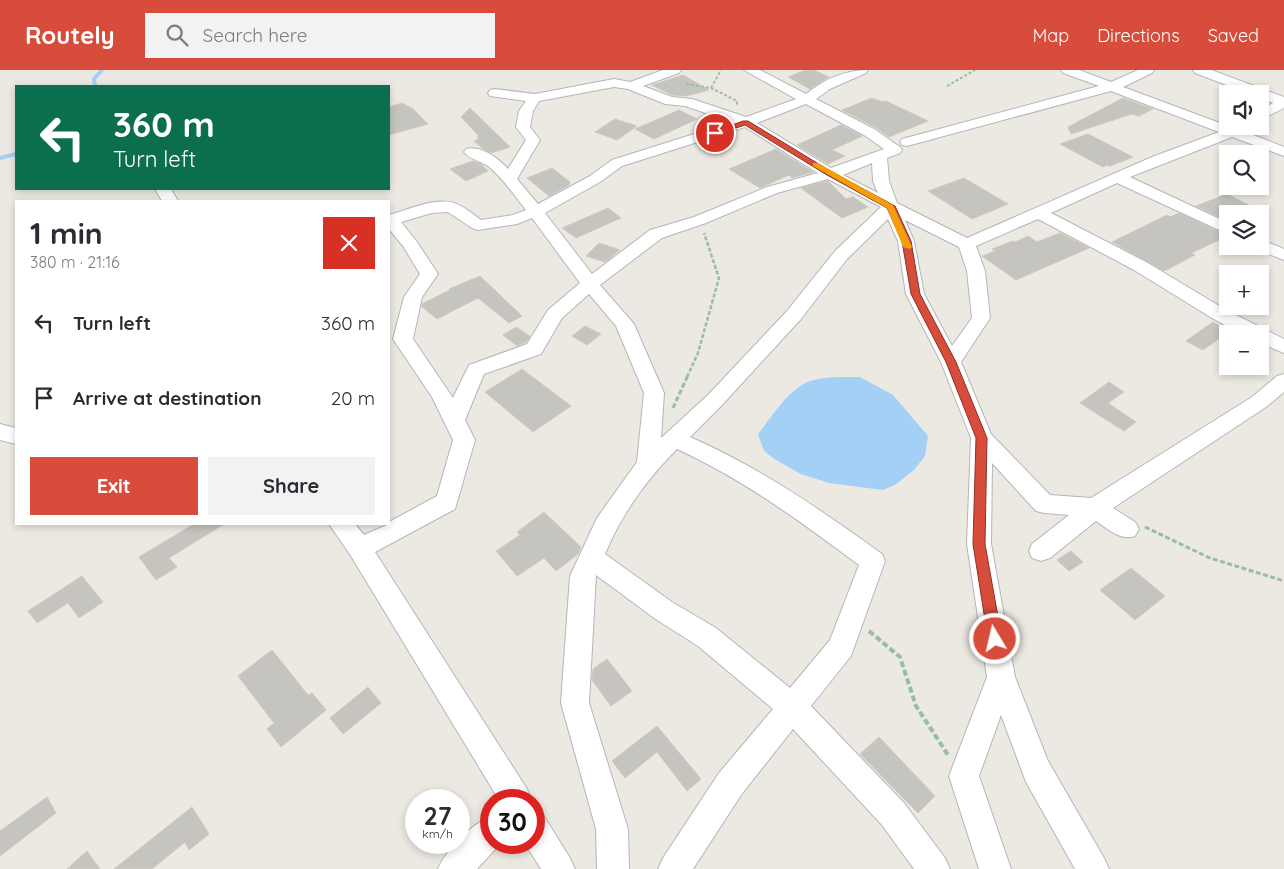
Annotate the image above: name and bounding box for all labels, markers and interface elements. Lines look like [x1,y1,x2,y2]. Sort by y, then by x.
search box [145,13,495,58]
text: Routely [25,20,115,50]
icon: search [163,21,191,49]
text: Search here [203,23,307,47]
text: Map [1032,24,1069,47]
text: Directions [1097,24,1180,47]
text: Saved [1208,24,1259,47]
map controls [1219,85,1269,375]
button: sound [1219,85,1269,135]
text: 360 m [113,102,215,146]
icon: left [30,105,95,170]
pin [694,112,736,154]
icon: arrive [701,119,729,147]
text: Turn left [113,145,196,173]
button: search [1219,145,1269,195]
button: layers [1219,205,1269,255]
text: 1 min [30,214,103,252]
button: close [323,217,375,269]
text: 380 m · 21:16 [30,252,120,272]
button: + [1219,265,1269,315]
icon: left [30,309,58,337]
text: Turn left [73,311,151,335]
text: 360 m [321,311,375,335]
button: − [1219,325,1269,375]
icon: arrive [30,384,58,412]
text: Arrive at destination [73,386,262,410]
text: 20 m [331,386,375,410]
button: Exit [30,457,198,515]
button: Share [208,457,375,515]
position arrow [968,612,1020,664]
speed limit sign: 30 [480,789,545,854]
text: 27 [424,800,451,831]
text: km/h [422,826,453,841]

